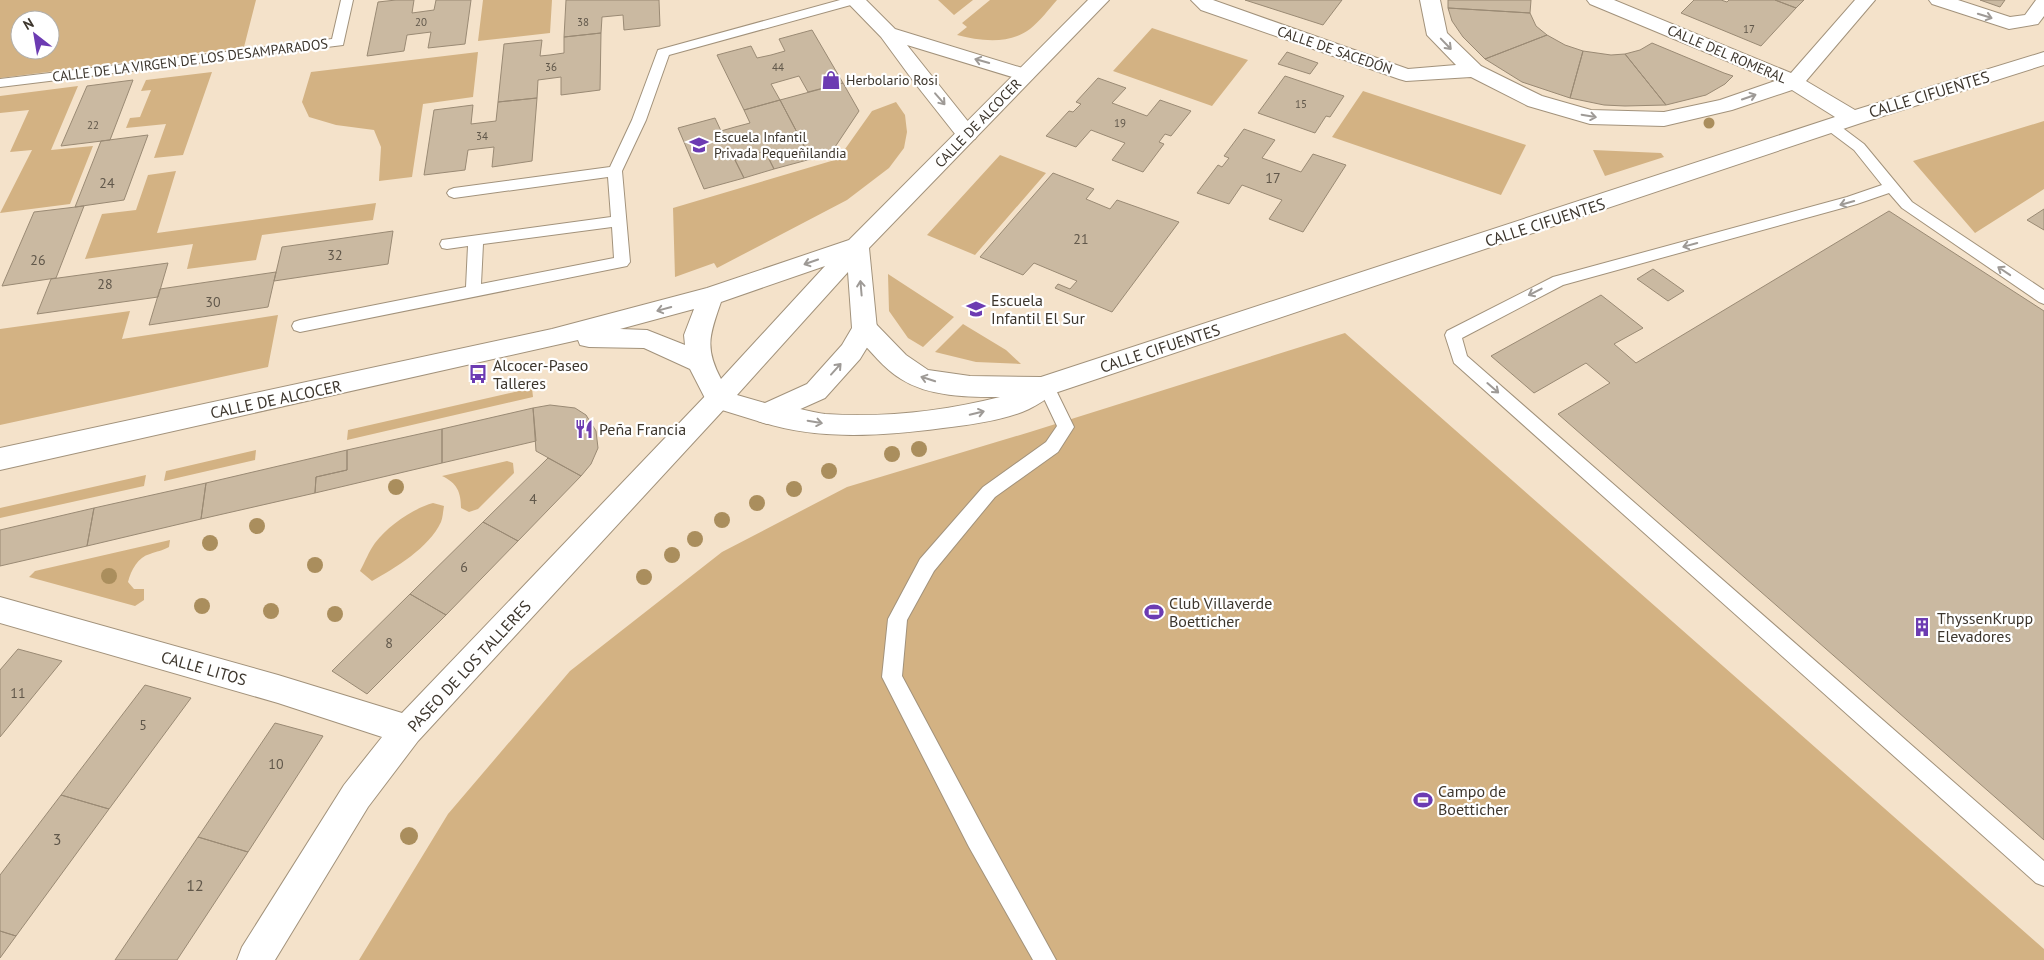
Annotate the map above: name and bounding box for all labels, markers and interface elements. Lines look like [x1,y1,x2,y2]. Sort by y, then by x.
north arrow [10,10,60,60]
one-way arrow [1977,12,1993,22]
text: N [20,14,37,34]
house number: 20 [415,15,427,29]
house number: 38 [577,15,589,29]
street label: CALLE DEL ROMERAL [1665,21,1789,87]
street label: CALLE DE SACEDÓN [1275,22,1395,78]
house number: 17 [1743,22,1755,36]
street label: CALLE DE LA VIRGEN DE LOS DESAMPARADOS [51,34,329,86]
one-way arrow [1440,38,1452,51]
one-way arrow [975,56,991,65]
house number: 36 [545,60,557,74]
house number: 44 [772,60,784,74]
street label: CALLE CIFUENTES [1866,66,1992,122]
shop icon: Herbolario Rosi [820,69,842,91]
place label: Herbolario Rosi [846,71,938,89]
street label: CALLE DE ALCOCER [931,75,1025,171]
one-way arrow [934,92,945,105]
one-way arrow [1740,92,1756,102]
house number: 15 [1295,97,1307,111]
one-way arrow [1581,111,1597,121]
house number: 19 [1114,116,1126,130]
house number: 22 [87,118,99,132]
place label: Escuela Infantil Privada Pequeñilandia [714,128,847,162]
house number: 34 [476,129,488,143]
school or university icon: Escuela Infantil Privada Pequeñilandia [688,134,710,156]
house number: 17 [1265,169,1281,187]
house number: 24 [99,174,115,192]
street label: CALLE CIFUENTES [1482,193,1608,251]
one-way arrow [1839,198,1855,208]
house number: 21 [1073,230,1089,248]
one-way arrow [1683,241,1699,250]
house number: 32 [327,246,343,264]
house number: 26 [30,251,46,269]
one-way arrow [804,258,820,267]
one-way arrow [1997,265,2011,275]
house number: 28 [97,275,113,293]
one-way arrow [856,280,866,296]
one-way arrow [1528,288,1543,297]
place label: Escuela Infantil El Sur [991,290,1085,328]
house number: 30 [205,293,221,311]
school or university icon: Escuela Infantil El Sur [965,298,987,320]
one-way arrow [657,304,673,314]
street label: CALLE CIFUENTES [1097,319,1223,377]
place label: Alcocer-Paseo Talleres [493,355,588,393]
one-way arrow [830,362,842,375]
bus stop icon: Alcocer-Paseo Talleres [467,363,489,385]
one-way arrow [921,374,936,383]
street label: CALLE DE ALCOCER [209,375,343,423]
one-way arrow [1487,383,1500,394]
one-way arrow [968,408,984,417]
restaurant icon: Peña Francia [573,418,595,440]
one-way arrow [807,418,823,428]
place label: Peña Francia [599,419,686,439]
house number: 4 [529,490,537,508]
house number: 6 [460,558,468,576]
place label: Club Villaverde Boetticher [1169,593,1272,631]
street label: PASEO DE LOS TALLERES [403,596,535,736]
sports icon: Club Villaverde Boetticher [1143,601,1165,623]
place label: ThyssenKrupp Elevadores [1937,608,2033,646]
building icon: ThyssenKrupp Elevadores [1911,616,1933,638]
house number: 8 [385,634,393,652]
street label: CALLE LITOS [159,646,249,690]
house number: 11 [10,684,26,702]
house number: 5 [139,716,147,734]
house number: 10 [268,755,284,773]
place label: Campo de Boetticher [1438,781,1509,819]
sports icon: Campo de Boetticher [1412,789,1434,811]
house number: 3 [53,829,61,849]
house number: 12 [186,875,204,895]

